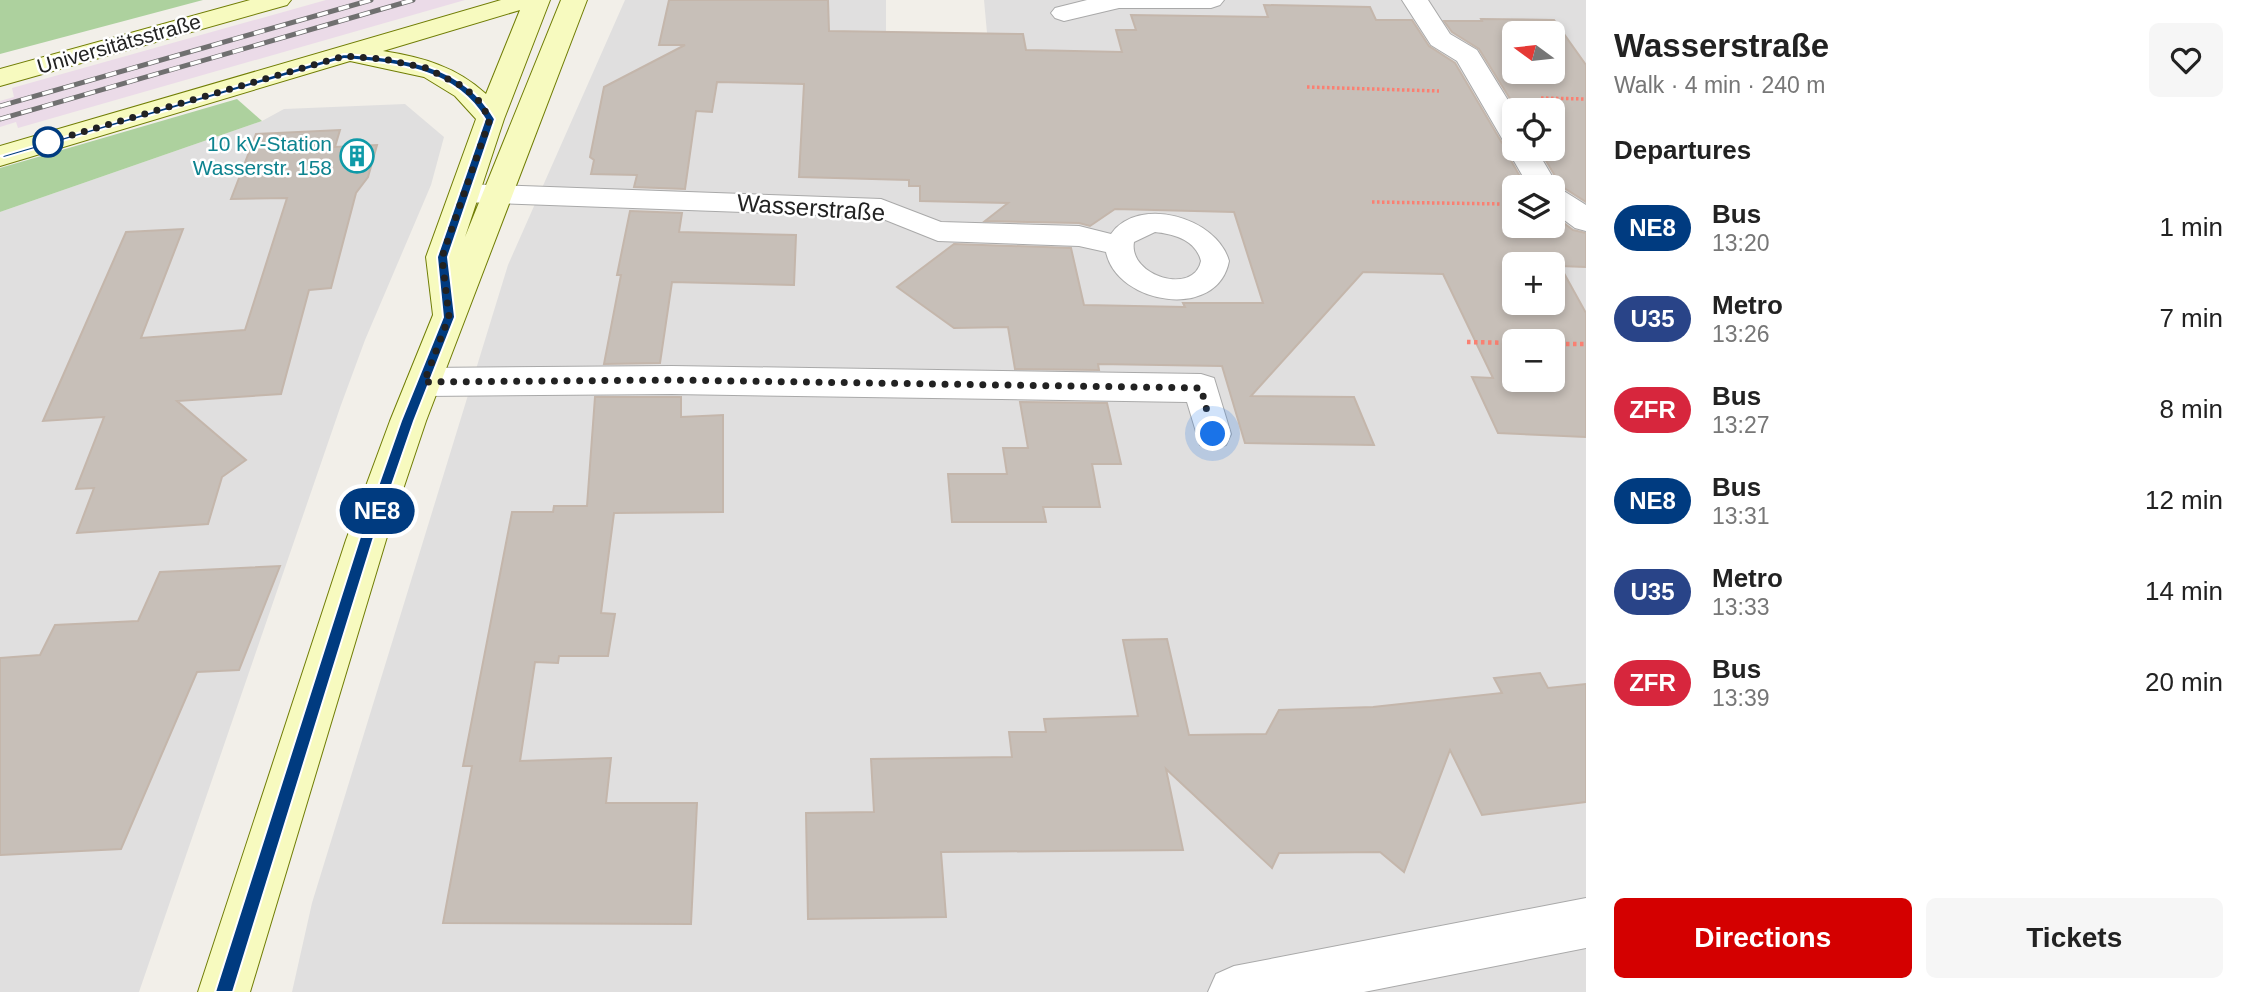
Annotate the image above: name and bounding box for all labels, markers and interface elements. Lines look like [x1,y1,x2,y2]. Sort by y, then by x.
street label: Universitätsstraße [34,9,203,78]
north arrow [1502,21,1564,84]
map controls [1502,21,1565,392]
button: heart [2149,23,2223,97]
text: Wasserstraße [1614,27,1829,64]
text: Walk · 4 min · 240 m [1614,72,1825,98]
button: locate [1502,98,1565,161]
unlabelled marker [33,127,63,157]
place label: 10 kV-Station Wasserstr. 158 [193,132,332,179]
text: Departures [1614,135,1751,165]
building icon: 10 kV-Station Wasserstr. 158 [338,137,376,175]
button: layers [1502,175,1565,238]
street label: Wasserstraße [736,189,886,226]
text: Bus [1712,199,1761,229]
text: 1 min [2159,212,2223,242]
text: NE8 [1629,214,1676,241]
text: 13:20 [1712,230,1770,256]
button: + [1502,252,1565,315]
text: Metro [1712,290,1783,320]
text: 7 min [2159,303,2223,333]
text: U35 [1630,305,1675,332]
text: 13:26 [1712,321,1770,347]
button: − [1502,329,1565,392]
text: Bus [1712,381,1761,411]
text: 8 min [2159,394,2223,424]
text: ZFR [1629,396,1676,423]
text: 13:27 [1712,412,1770,438]
your location [1195,416,1230,451]
text: Bus [1712,472,1761,502]
text: 12 min [2145,485,2223,515]
text: NE8 [1629,487,1676,514]
line badge: NE8 [337,488,417,534]
text: NE8 [354,497,400,524]
text: 13:31 [1712,503,1770,529]
text: Metro [1712,563,1783,593]
text: 14 min [2145,576,2223,606]
text: U35 [1630,578,1675,605]
text: 13:33 [1712,594,1770,620]
text: Bus [1712,654,1761,684]
text: 20 min [2145,667,2223,697]
text: ZFR [1629,669,1676,696]
text: 13:39 [1712,685,1770,711]
button: Directions [1614,898,1912,978]
button: Tickets [1926,898,2223,978]

